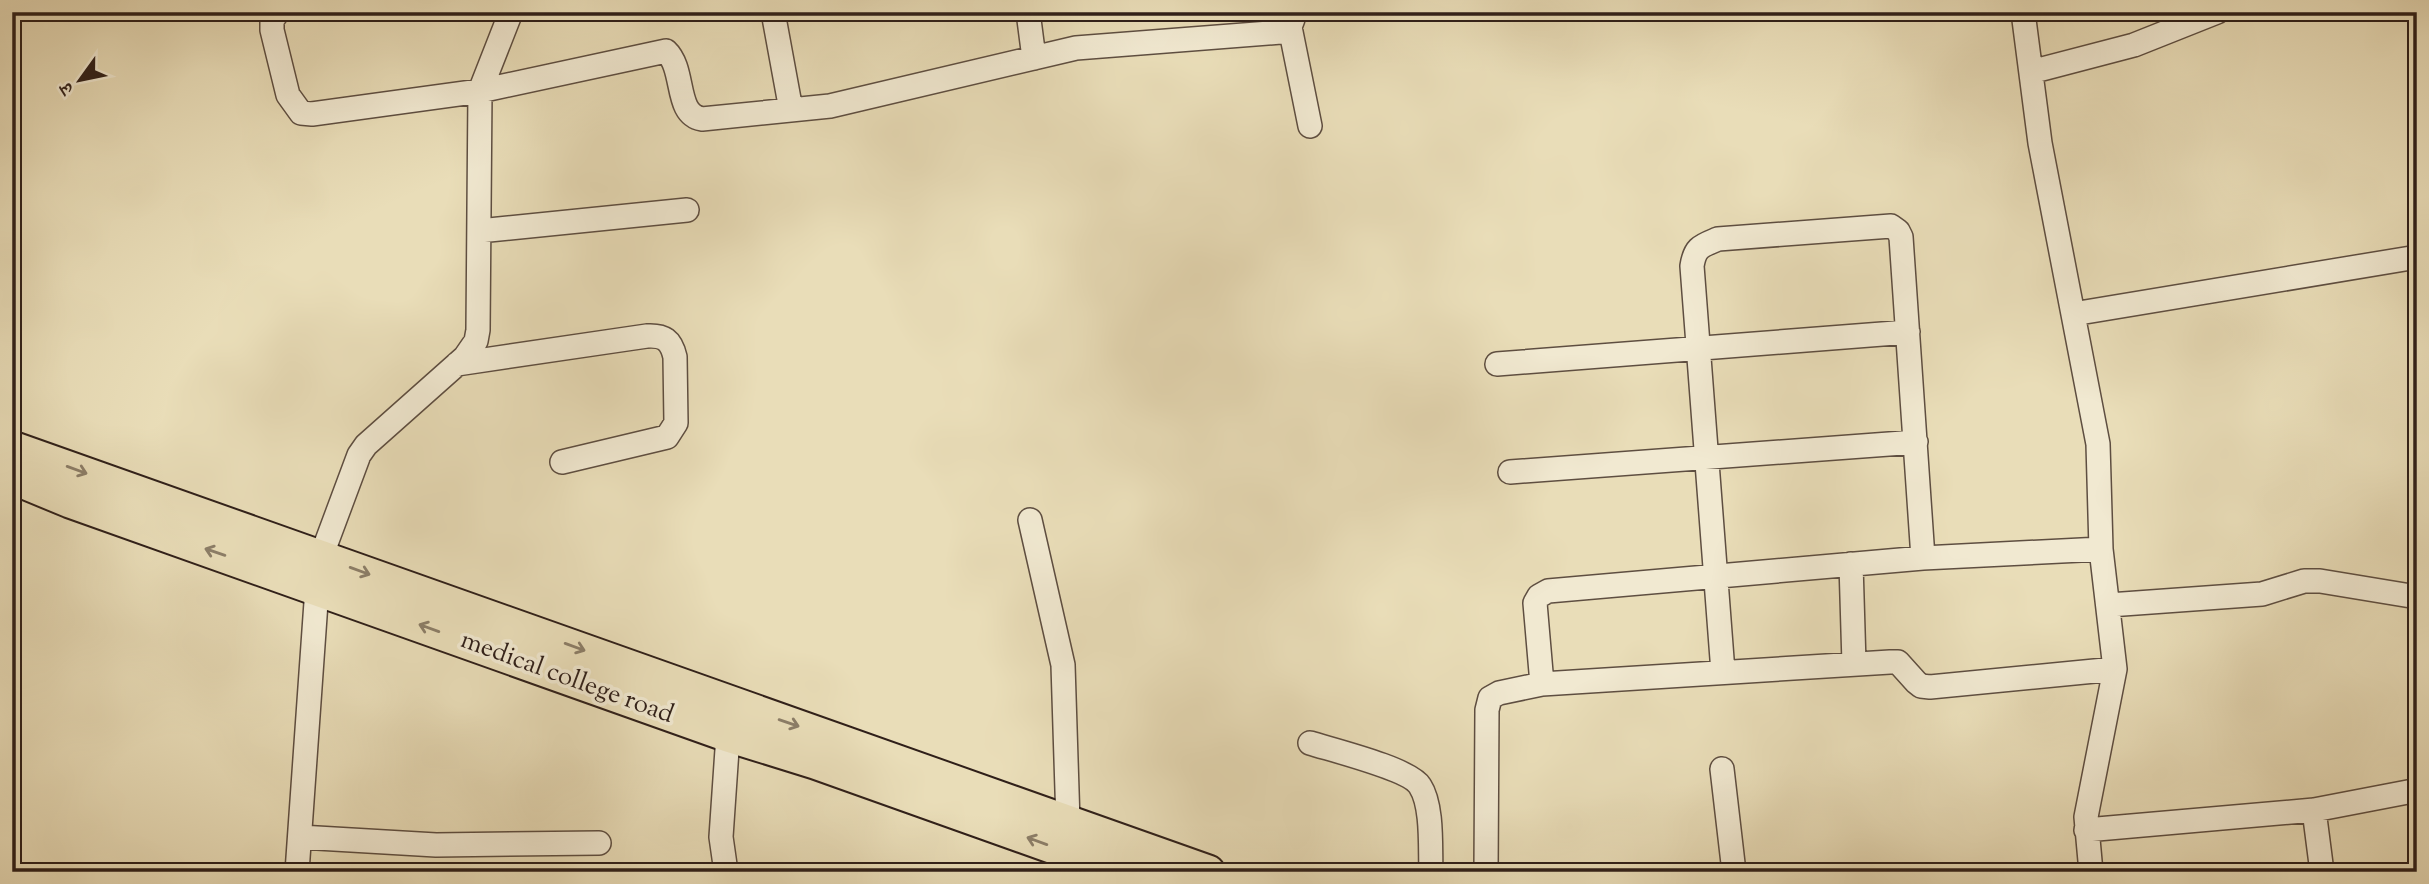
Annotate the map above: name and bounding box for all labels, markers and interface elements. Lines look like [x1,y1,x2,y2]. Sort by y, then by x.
north arrow [46,46,116,116]
text: उ [53,75,83,101]
one-way arrow [65,465,87,477]
one-way arrow [204,545,226,557]
one-way arrow [349,566,371,578]
one-way arrow [419,621,441,633]
street label: medical college road [455,622,679,734]
one-way arrow [563,642,585,654]
one-way arrow [777,718,799,731]
one-way arrow [1027,834,1049,846]

